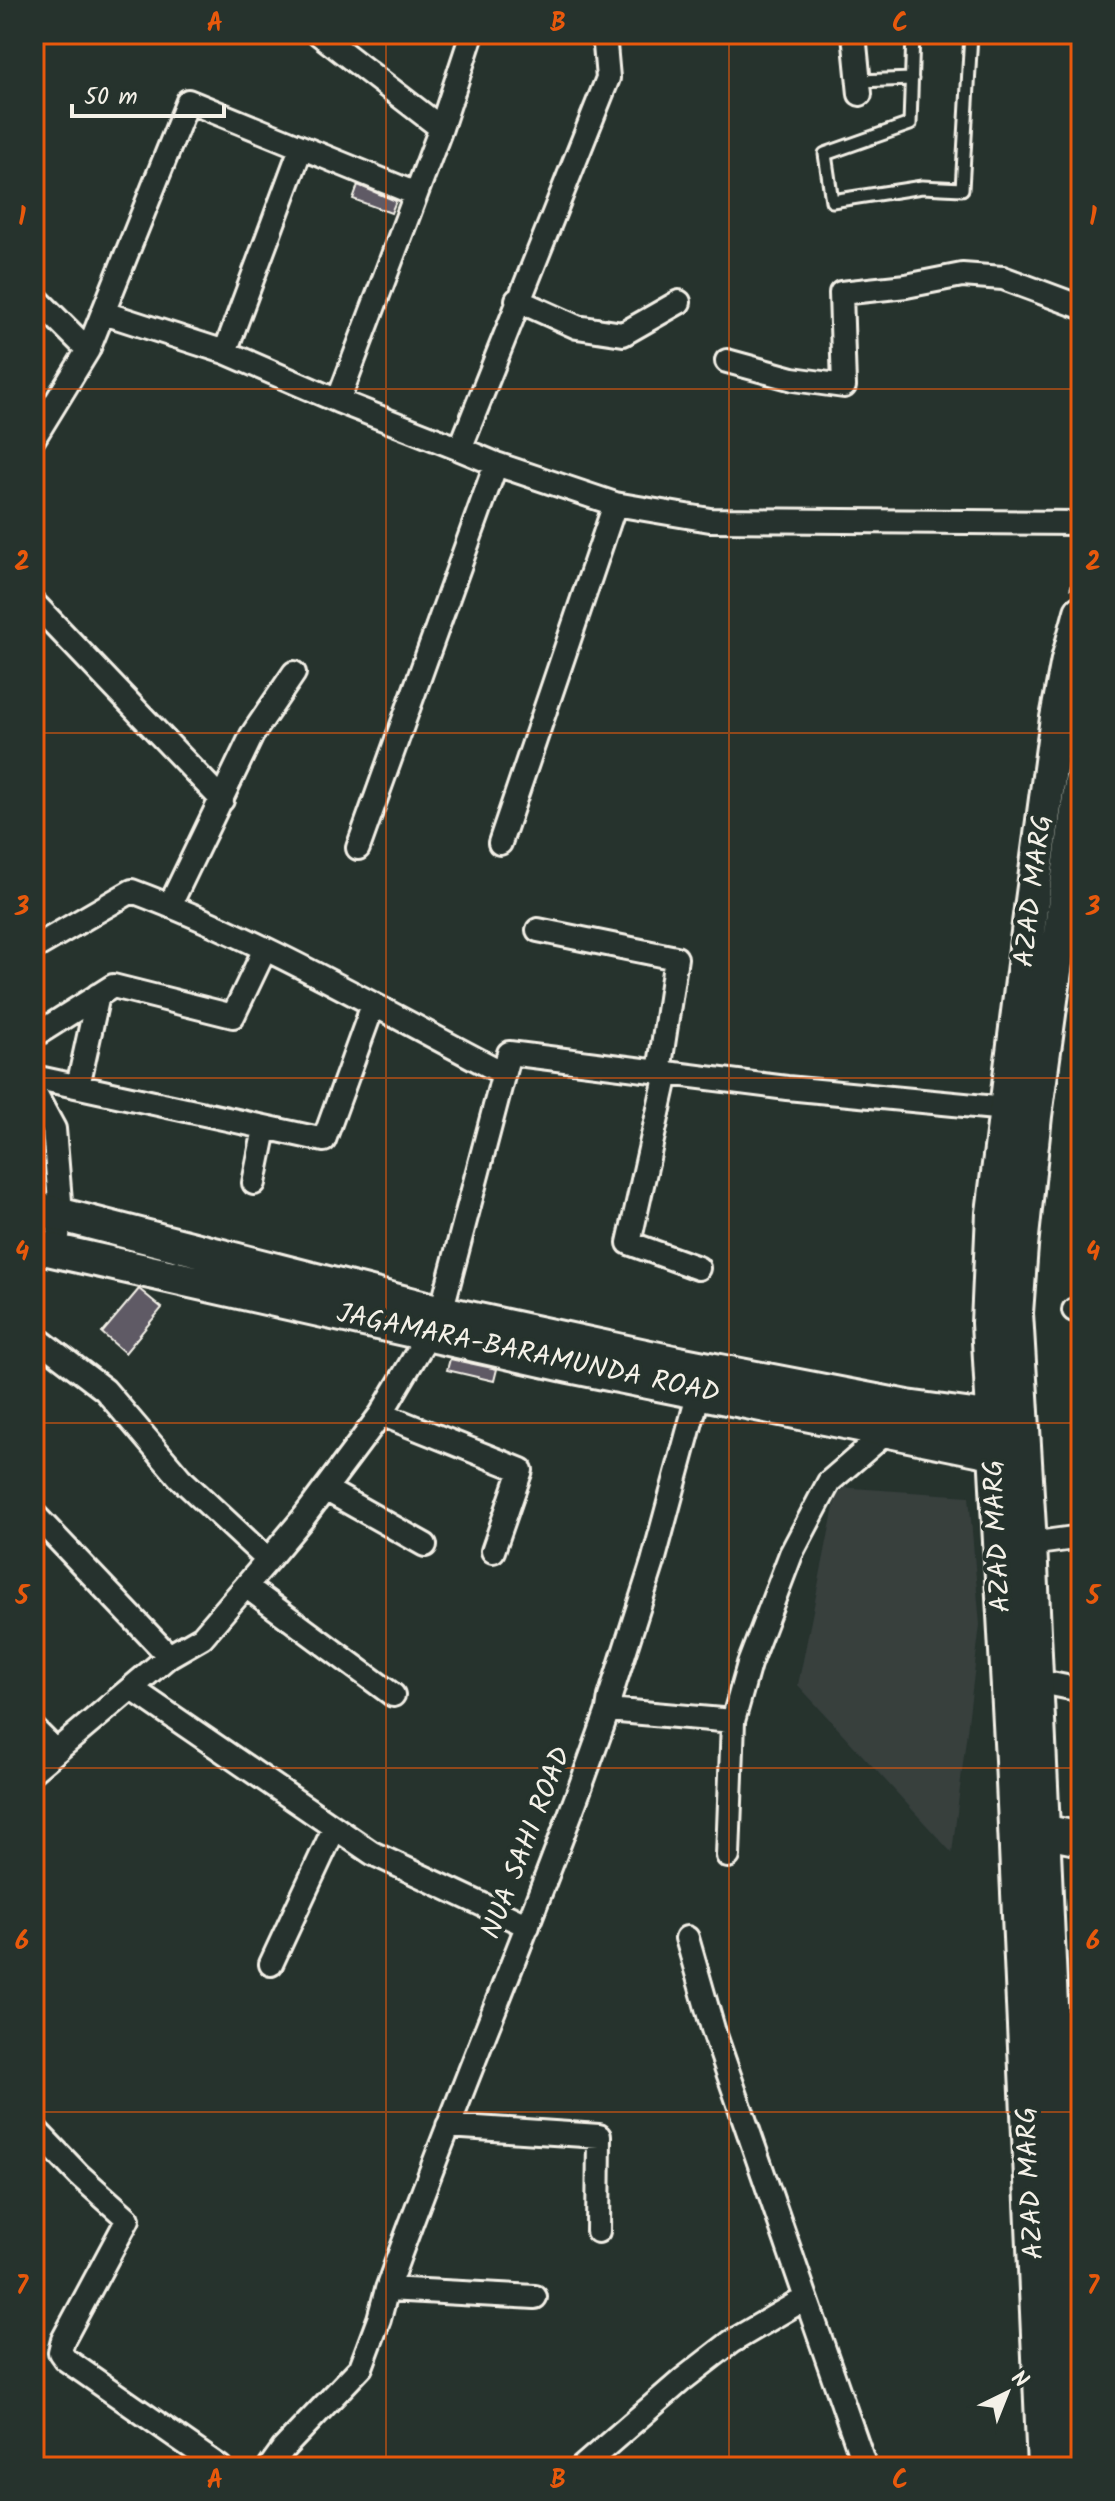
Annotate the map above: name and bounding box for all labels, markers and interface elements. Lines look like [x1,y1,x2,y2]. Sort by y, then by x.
text: A [207,3,223,45]
text: B [550,3,566,45]
text: C [892,3,908,45]
scale bar [72,68,224,118]
text: 50 m [84,78,138,117]
text: 1 [18,197,26,239]
text: 1 [1089,197,1097,239]
text: 2 [14,542,30,584]
text: 2 [1085,542,1101,584]
street label: AZAD MARG [1002,812,1066,970]
text: 3 [14,887,29,929]
text: 3 [1085,887,1100,929]
text: 4 [15,1232,29,1274]
text: 4 [1086,1232,1100,1274]
street label: JAGAMARA-BARAMUNDA ROAD [332,1291,724,1417]
street label: AZAD MARG [972,1458,1024,1614]
text: 5 [14,1576,30,1618]
text: 5 [1085,1576,1101,1618]
street label: NUA SAHI ROAD [470,1740,584,1946]
text: 6 [15,1921,29,1963]
text: 6 [1086,1921,1100,1963]
street label: AZAD MARG [1005,2105,1057,2261]
text: 7 [16,2266,29,2308]
text: 7 [1087,2266,1100,2308]
north arrow [967,2353,1047,2433]
text: N [1002,2363,1036,2398]
text: A [207,2460,223,2501]
text: B [550,2460,566,2501]
text: C [892,2460,908,2501]

